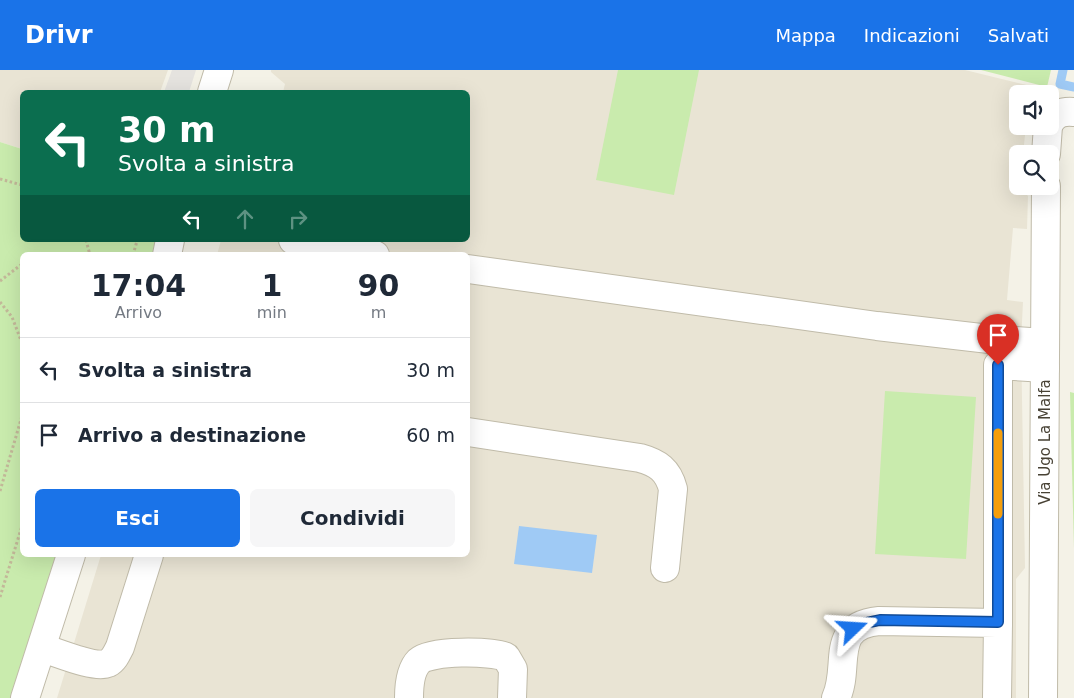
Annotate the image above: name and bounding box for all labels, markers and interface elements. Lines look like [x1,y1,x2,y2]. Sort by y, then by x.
text: Drivr [25,21,92,49]
text: Mappa [775,25,836,46]
text: Indicazioni [864,25,960,46]
text: Salvati [988,25,1049,46]
map controls [1009,85,1059,195]
button: sound [1009,85,1059,135]
icon: left [35,110,100,175]
text: 30 m [118,110,215,150]
button: search [1009,145,1059,195]
text: Svolta a sinistra [118,151,294,176]
icon: left [178,205,206,233]
icon: ahead [231,205,259,233]
icon: right [284,205,312,233]
text: 17:04 [91,268,186,303]
text: 1 [261,268,282,303]
text: 90 [358,268,399,303]
text: Arrivo [115,303,162,322]
text: min [257,303,287,322]
text: m [371,303,386,322]
pin [977,314,1019,365]
icon: arrive [984,321,1012,349]
icon: left [35,356,63,384]
text: Svolta a sinistra [78,359,252,381]
text: 30 m [406,359,455,381]
street label: Via Ugo La Malfa [1036,379,1054,505]
icon: arrive [35,421,63,449]
text: Arrivo a destinazione [78,424,306,446]
text: 60 m [406,424,455,446]
button: Esci [35,489,240,547]
button: Condividi [250,489,455,547]
position arrow [826,602,878,654]

